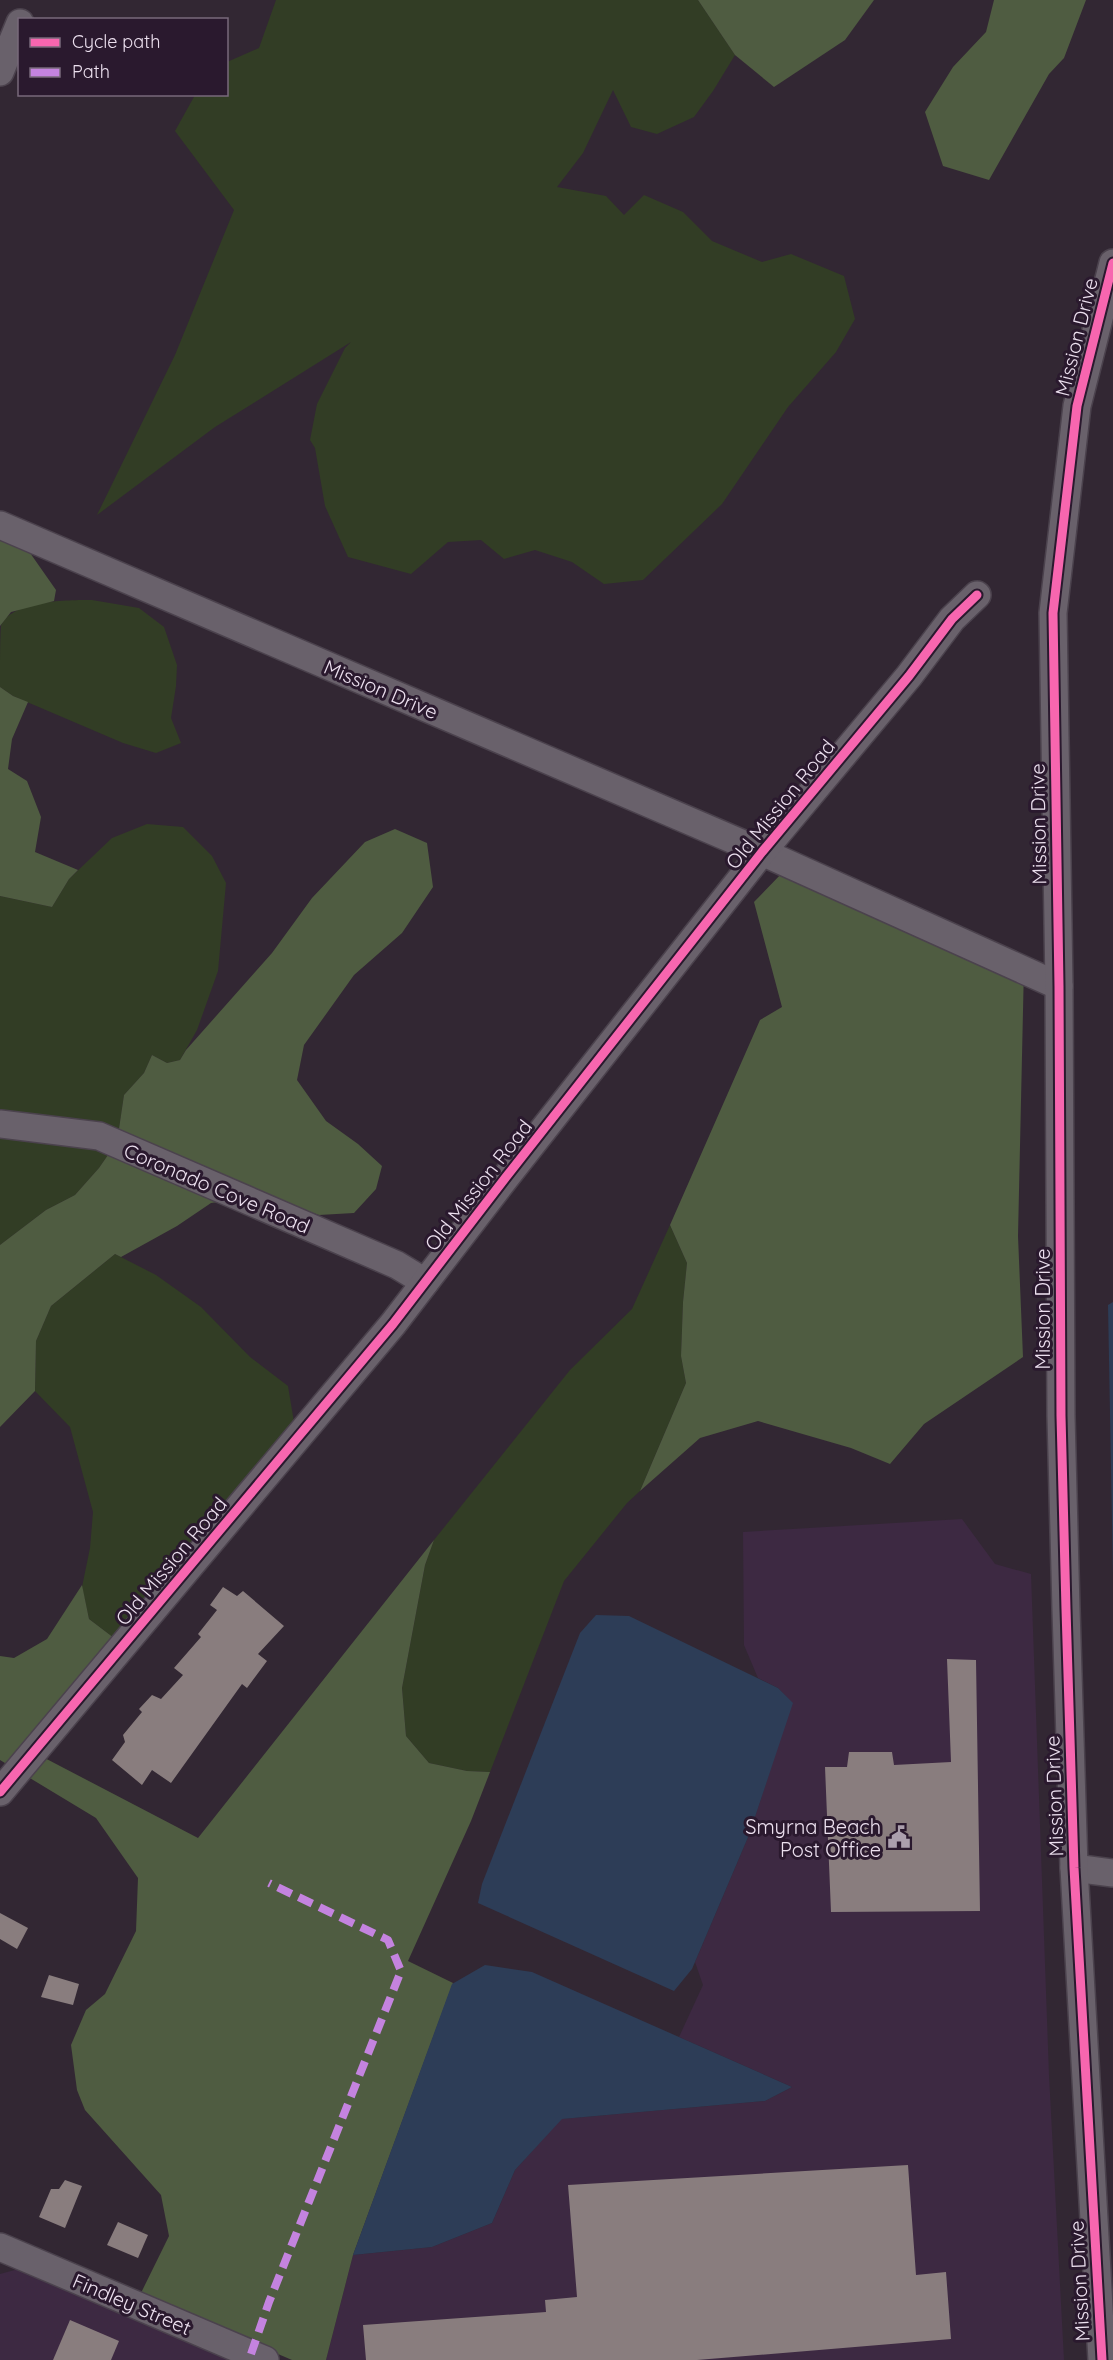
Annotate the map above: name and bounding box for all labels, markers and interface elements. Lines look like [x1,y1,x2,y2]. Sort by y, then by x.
legend [18,18,228,96]
text: Cycle path [72,30,160,53]
text: Path [72,60,110,83]
street label: Mission Drive [1049,275,1103,399]
street label: Mission Drive [320,654,442,724]
street label: Old Mission Road [720,734,840,874]
street label: Mission Drive [1024,763,1052,885]
street label: Old Mission Road [419,1114,537,1256]
street label: Coronado Cove Road [120,1137,314,1239]
street label: Mission Drive [1030,1248,1055,1370]
street label: Old Mission Road [110,1492,232,1630]
street label: Mission Drive [1039,1735,1069,1857]
place label: Smyrna Beach Post Office [745,1814,881,1862]
public building icon: Smyrna Beach Post Office [886,1824,912,1850]
street label: Mission Drive [1063,2220,1095,2342]
street label: Findley Street [69,2268,195,2340]

